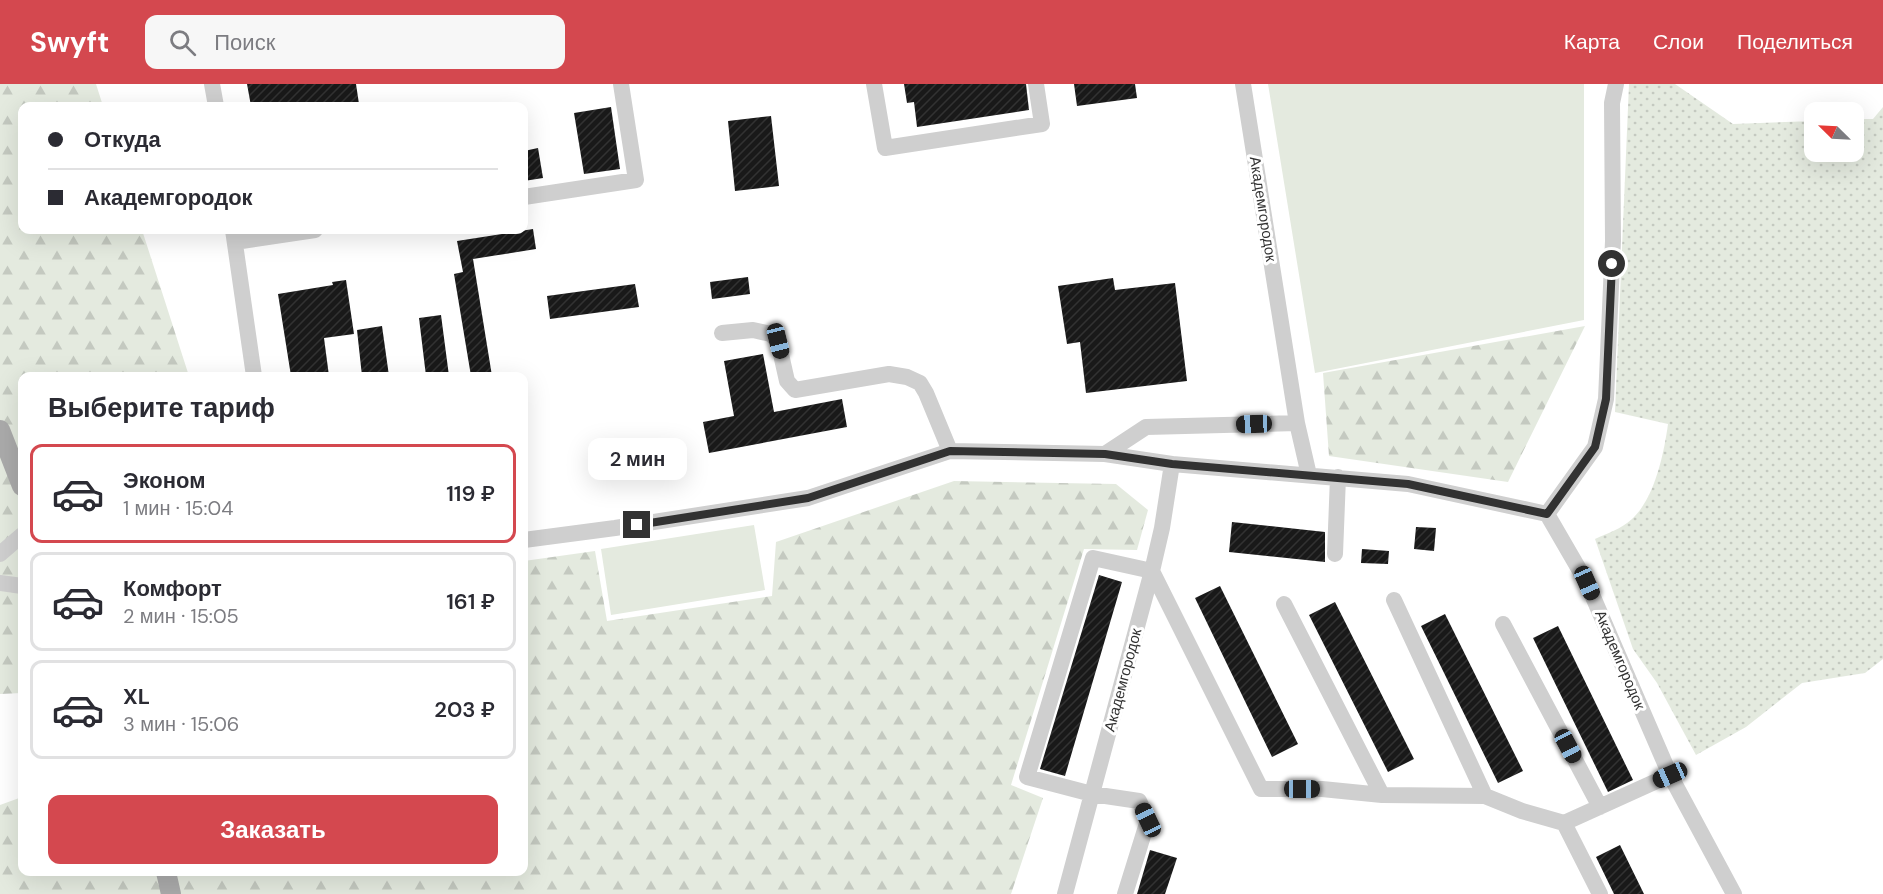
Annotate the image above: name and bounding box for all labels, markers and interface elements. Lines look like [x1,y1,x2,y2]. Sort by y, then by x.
search box [145,15,565,69]
text: Swyft [30,24,109,61]
icon: search [166,26,199,59]
text: Поиск [214,28,275,57]
text: Карта [1564,28,1620,56]
text: Слои [1653,28,1704,56]
text: Поделиться [1737,28,1853,56]
north arrow [1804,102,1864,162]
map controls [1804,102,1864,162]
text: Откуда [84,125,161,154]
street label: Академгородок [1245,155,1281,263]
text: Академгородок [84,183,253,212]
route start [1598,250,1625,277]
car [765,321,791,361]
text: Выберите тариф [48,390,275,425]
car [1236,414,1272,434]
callout: 2 мин [588,438,686,480]
text: 2 мин [610,446,665,472]
text: Эконом [123,466,206,495]
icon: car [51,467,105,521]
text: 119 ₽ [446,479,495,508]
text: 1 мин · 15:04 [123,495,233,521]
route end [623,511,650,538]
car [1571,563,1603,603]
text: Комфорт [123,574,222,603]
icon: car [51,575,105,629]
text: 161 ₽ [446,587,495,616]
text: 2 мин · 15:05 [123,603,239,629]
street label: Академгородок [1590,607,1650,713]
street label: Академгородок [1100,626,1147,734]
text: XL [123,682,150,711]
icon: car [51,683,105,737]
text: 203 ₽ [434,695,495,724]
text: 3 мин · 15:06 [123,711,239,737]
car [1552,726,1584,766]
car [1650,759,1690,791]
car [1284,780,1320,798]
button: Заказать [48,795,498,864]
car [1132,800,1164,840]

